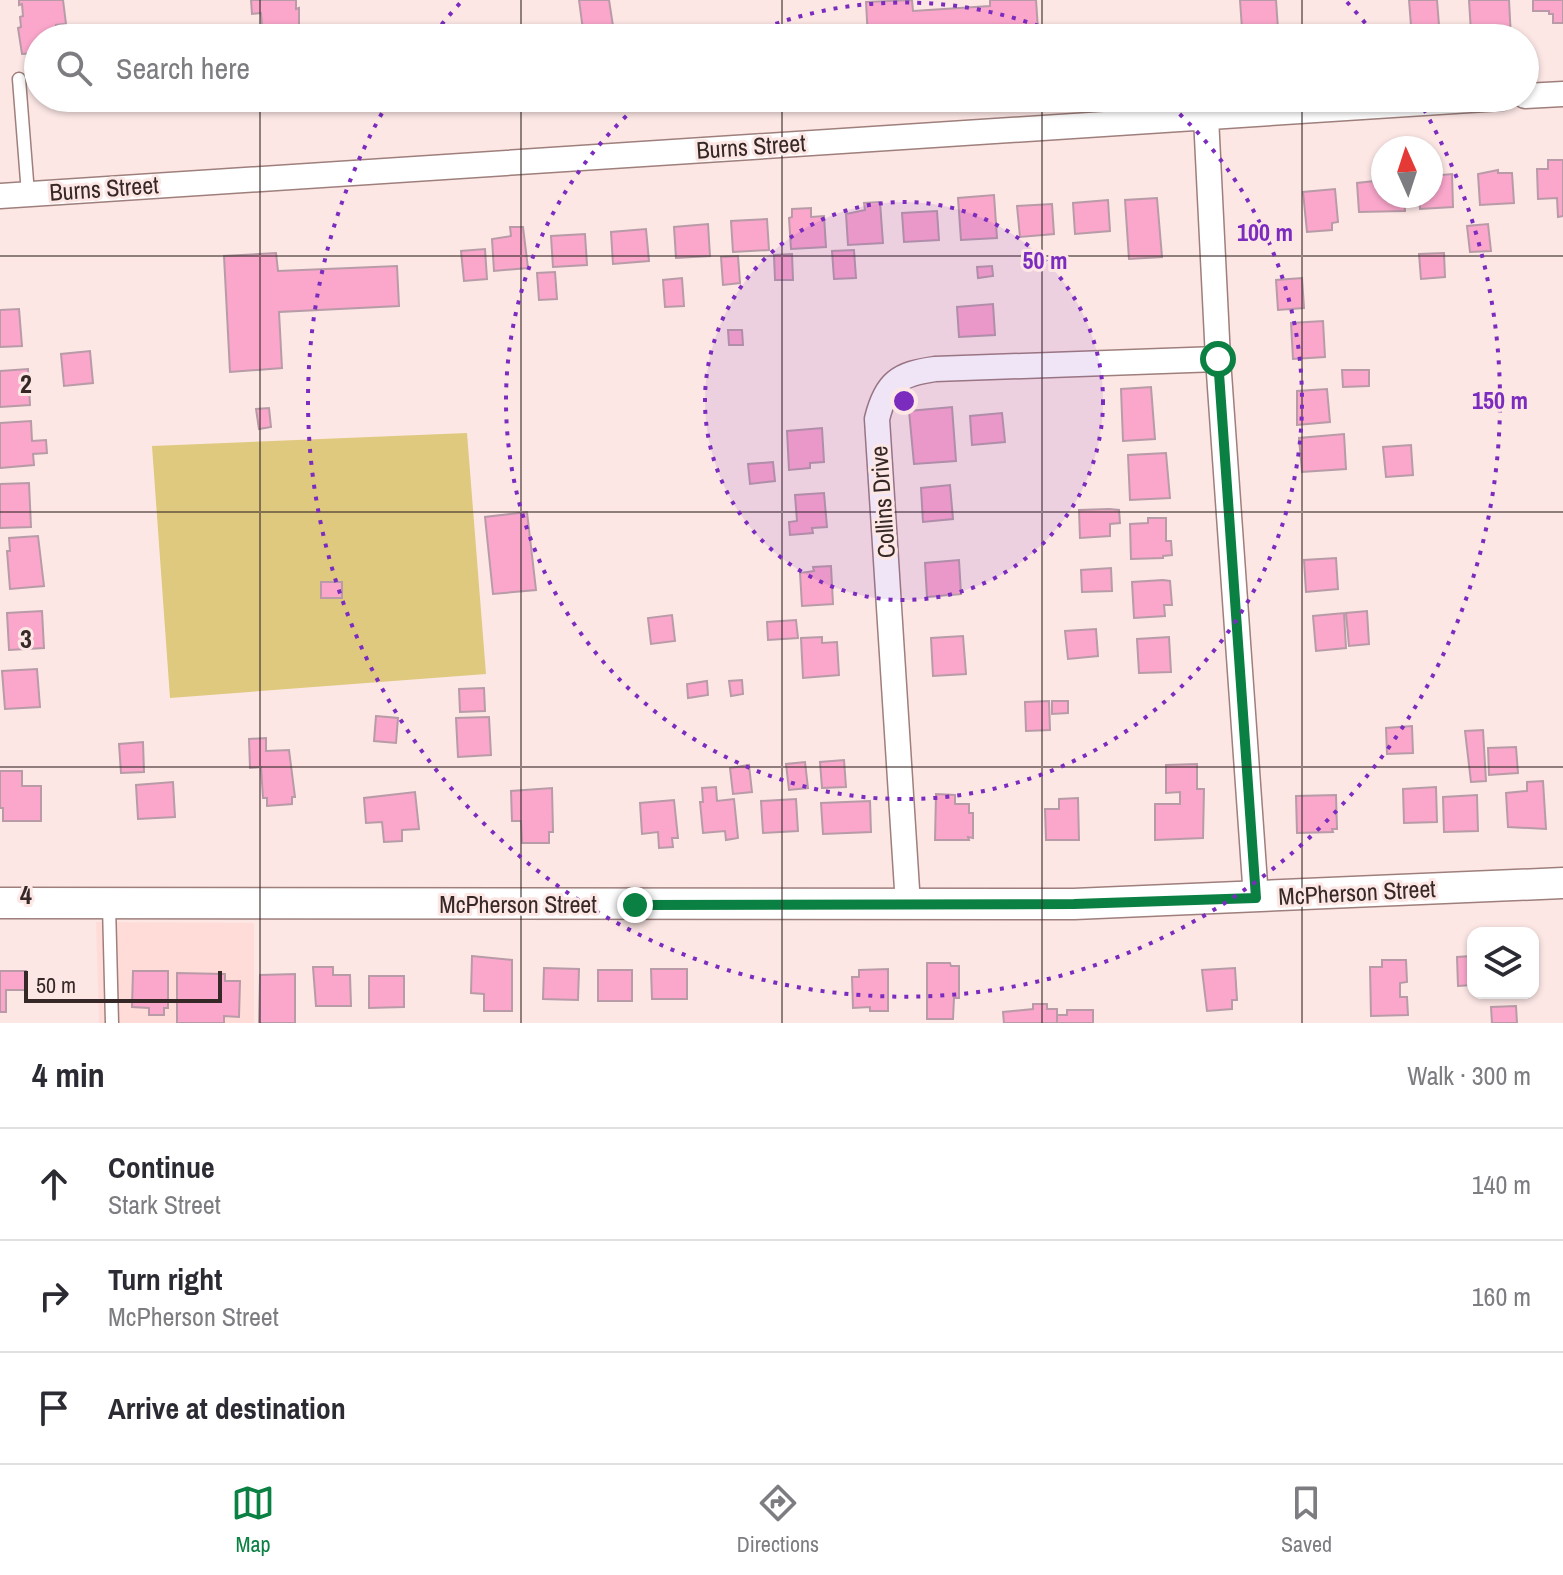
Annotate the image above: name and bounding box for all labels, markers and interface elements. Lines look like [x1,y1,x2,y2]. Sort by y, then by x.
search box [24,24,1539,112]
icon: search [52,46,96,90]
text: Search here [116,48,250,88]
street label: Burns Street [695,126,807,166]
north arrow [1371,136,1443,208]
street label: Burns Street [48,168,160,208]
text: 100 m [1237,216,1293,248]
text: 50 m [1023,244,1067,276]
route start [1200,341,1236,377]
text: 2 [20,366,32,401]
text: 150 m [1472,384,1528,416]
centre of rings [890,387,918,415]
street label: Collins Drive [862,445,902,559]
text: 3 [20,621,32,656]
street label: McPherson Street [1277,872,1437,912]
text: 4 [20,877,32,912]
route end [617,887,653,923]
street label: McPherson Street [439,888,597,920]
map controls [1467,927,1539,999]
button: layers [1467,927,1539,999]
scale bar [24,967,222,1003]
text: 50 m [36,970,76,1000]
text: 4 min [32,1052,105,1098]
text: Walk · 300 m [1407,1058,1531,1093]
text: Continue [108,1147,215,1187]
icon: ahead [32,1162,76,1206]
text: 140 m [1472,1167,1531,1202]
text: Stark Street [108,1187,221,1222]
text: Turn right [108,1259,222,1299]
icon: right [32,1274,76,1318]
text: 160 m [1472,1279,1531,1314]
text: McPherson Street [108,1299,279,1334]
icon: arrive [32,1386,76,1430]
text: Arrive at destination [108,1388,346,1428]
tab: Map [231,1481,275,1559]
tab: Directions [737,1481,819,1559]
tab: Saved [1281,1481,1332,1559]

